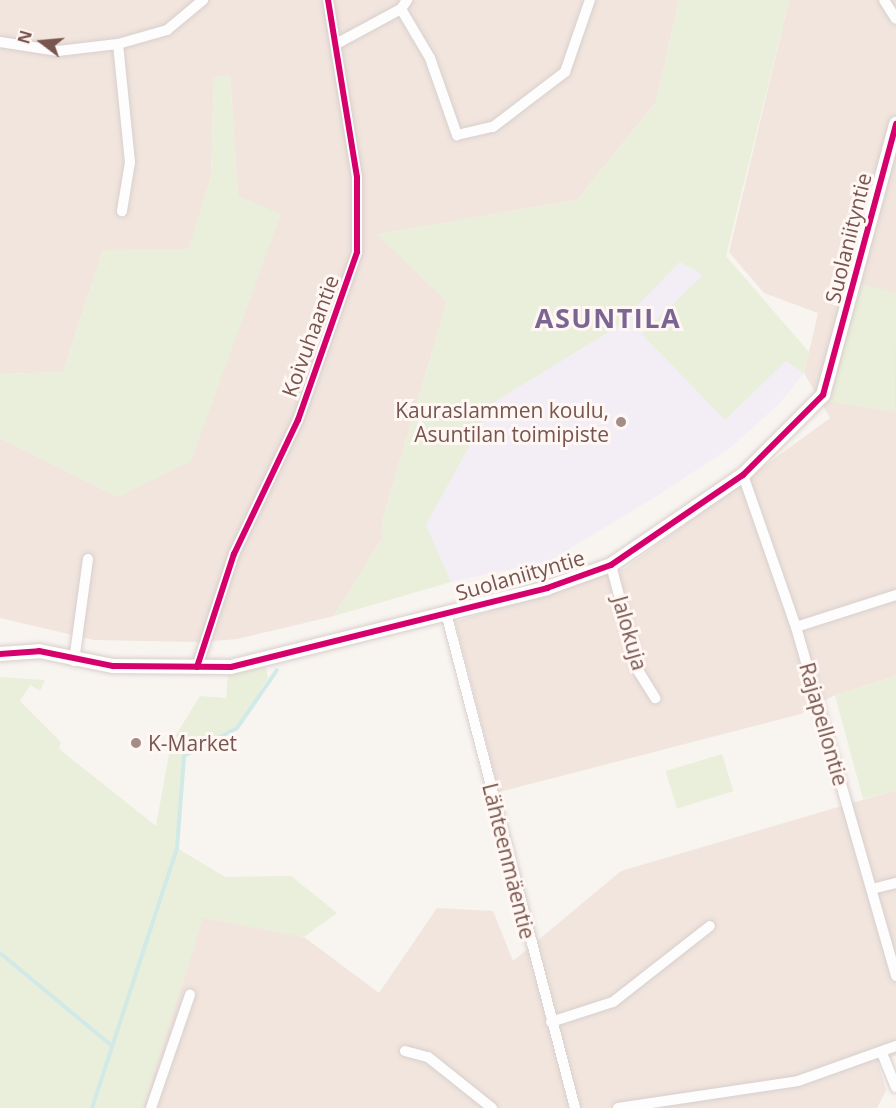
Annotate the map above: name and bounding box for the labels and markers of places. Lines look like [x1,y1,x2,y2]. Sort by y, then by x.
place label: Kauraslammen koulu, Asuntilan toimipiste [395,397,609,447]
marker: Kauraslammen koulu, Asuntilan toimipiste [614,415,628,429]
place label: K-Market [148,730,237,756]
marker: K-Market [129,736,143,750]

